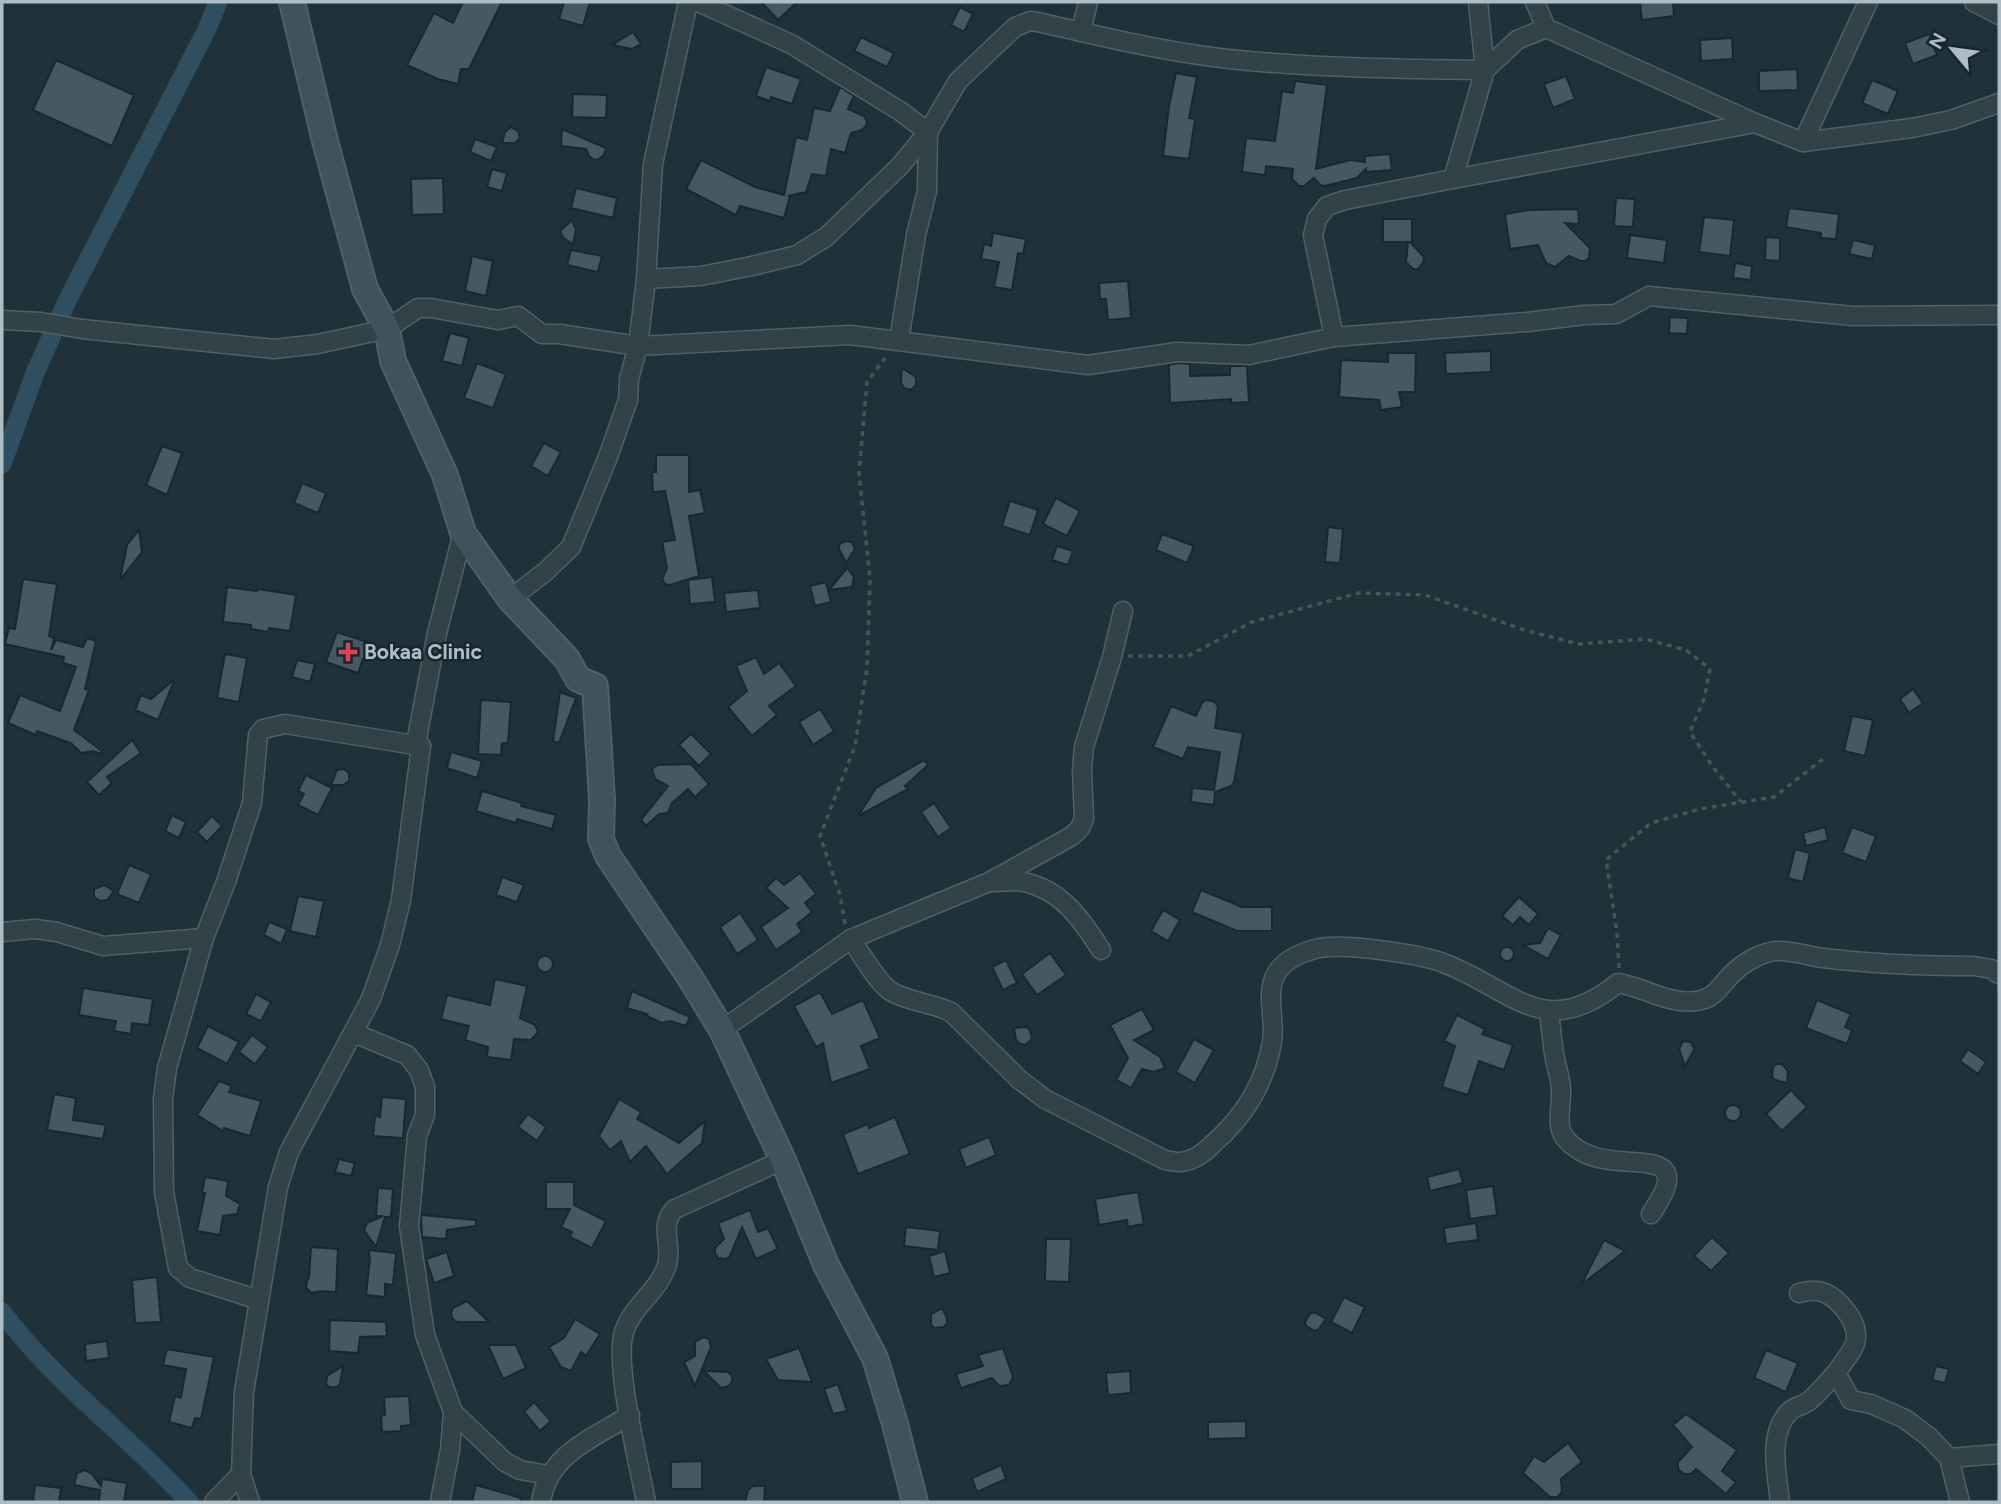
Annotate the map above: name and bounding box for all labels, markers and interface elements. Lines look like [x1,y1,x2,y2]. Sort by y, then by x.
north arrow [1917,14,1987,84]
text: N [1924,29,1951,53]
place label: Bokaa Clinic [364,639,483,664]
marker: Bokaa Clinic [338,642,358,662]

